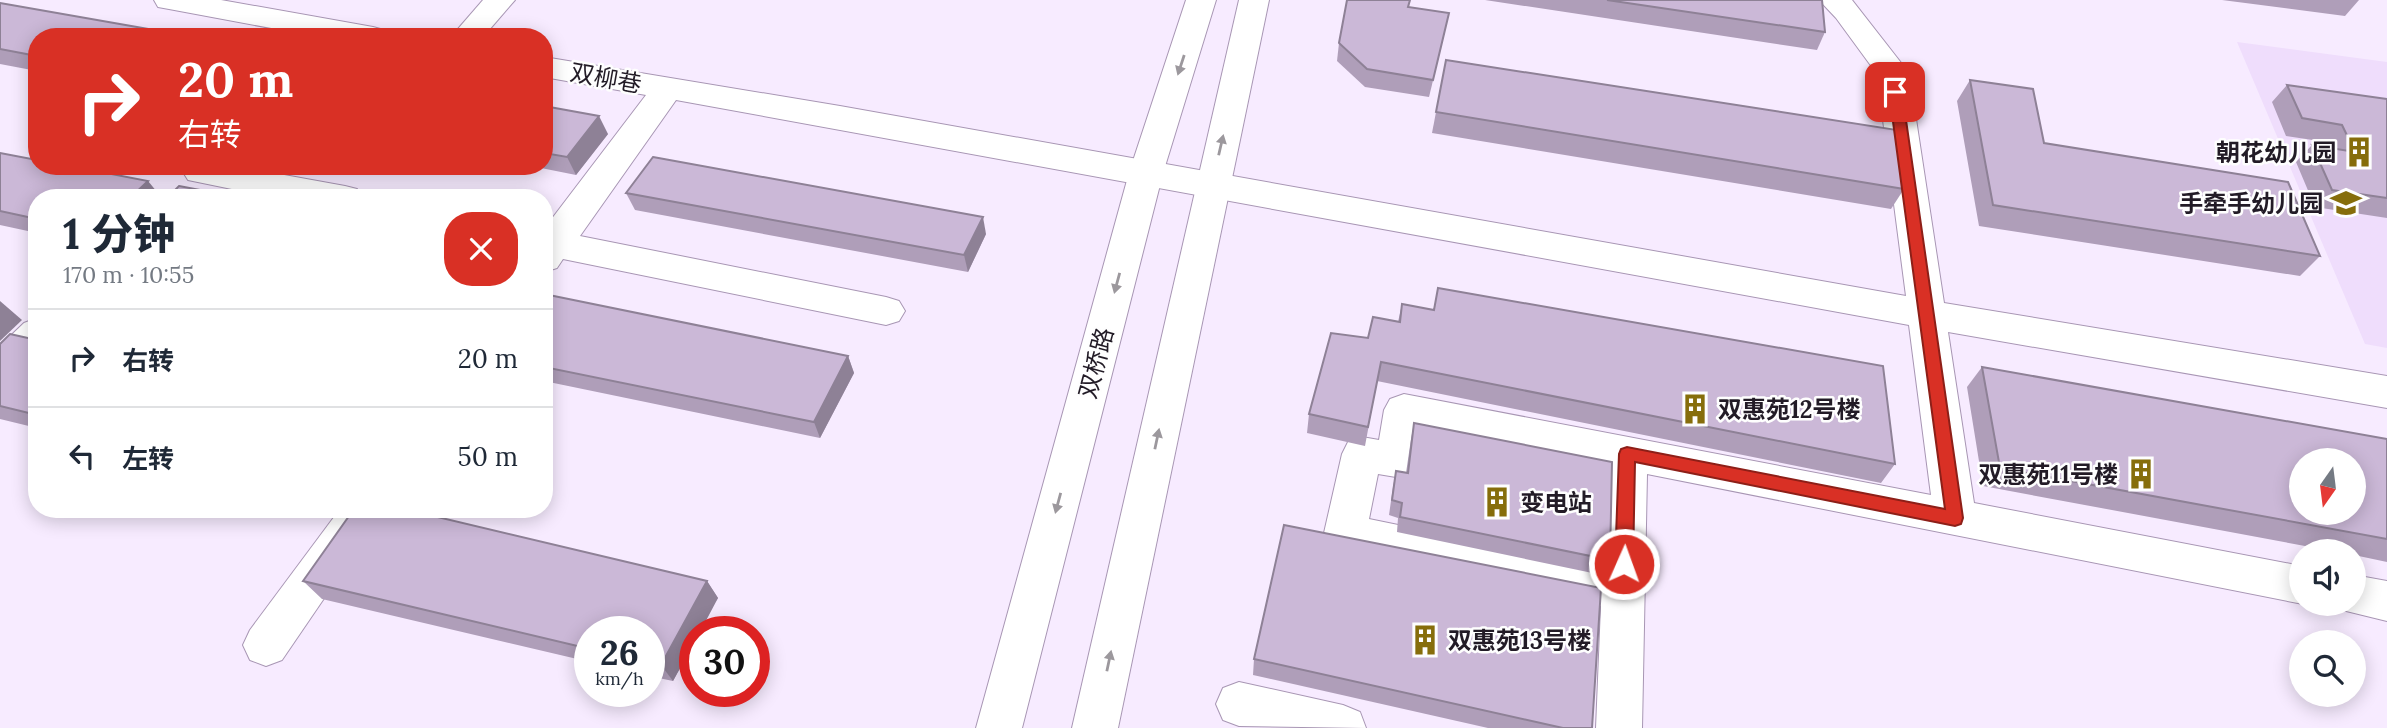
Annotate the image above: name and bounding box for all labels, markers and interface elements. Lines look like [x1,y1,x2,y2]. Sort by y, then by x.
text: 20 m [178,48,293,110]
one-way arrow [1175,55,1185,76]
icon: right [63,56,154,147]
street label: 双柳巷 [568,56,644,100]
pin [1865,62,1925,122]
icon: arrive [1876,73,1914,111]
text: 右转 [178,114,242,155]
one-way arrow [1216,134,1227,156]
building icon: 朝花幼儿园 [2342,135,2376,169]
place label: 朝花幼儿园 [2216,137,2336,168]
school or university icon: 手牵手幼儿园 [2329,186,2363,220]
place label: 手牵手幼儿园 [2179,188,2323,219]
text: 1 分钟 [63,207,175,261]
button: close [444,212,518,286]
text: 170 m · 10:55 [63,260,194,289]
one-way arrow [1111,272,1122,294]
street label: 双桥路 [1072,324,1120,402]
icon: right [63,339,101,377]
text: 20 m [458,342,518,375]
text: 右转 [122,344,174,377]
building icon: 双惠苑12号楼 [1678,392,1712,426]
place label: 双惠苑12号楼 [1718,394,1861,425]
one-way arrow [1152,428,1163,450]
icon: left [63,437,101,475]
text: 50 m [458,440,518,473]
text: 左转 [122,442,174,475]
north arrow [2289,448,2366,525]
map controls [2289,448,2366,707]
building icon: 双惠苑11号楼 [2124,457,2158,491]
place label: 双惠苑11号楼 [1979,459,2118,490]
building icon: 变电站 [1480,485,1514,519]
place label: 变电站 [1520,487,1592,518]
one-way arrow [1053,493,1063,514]
position arrow [1587,527,1661,601]
button: sound [2289,539,2366,616]
speed limit sign: 30 [679,616,770,707]
building icon: 双惠苑13号楼 [1408,623,1442,657]
place label: 双惠苑13号楼 [1448,625,1591,656]
text: 26 [600,630,639,675]
button: search [2289,630,2366,707]
one-way arrow [1104,650,1115,672]
text: km/h [595,667,644,690]

